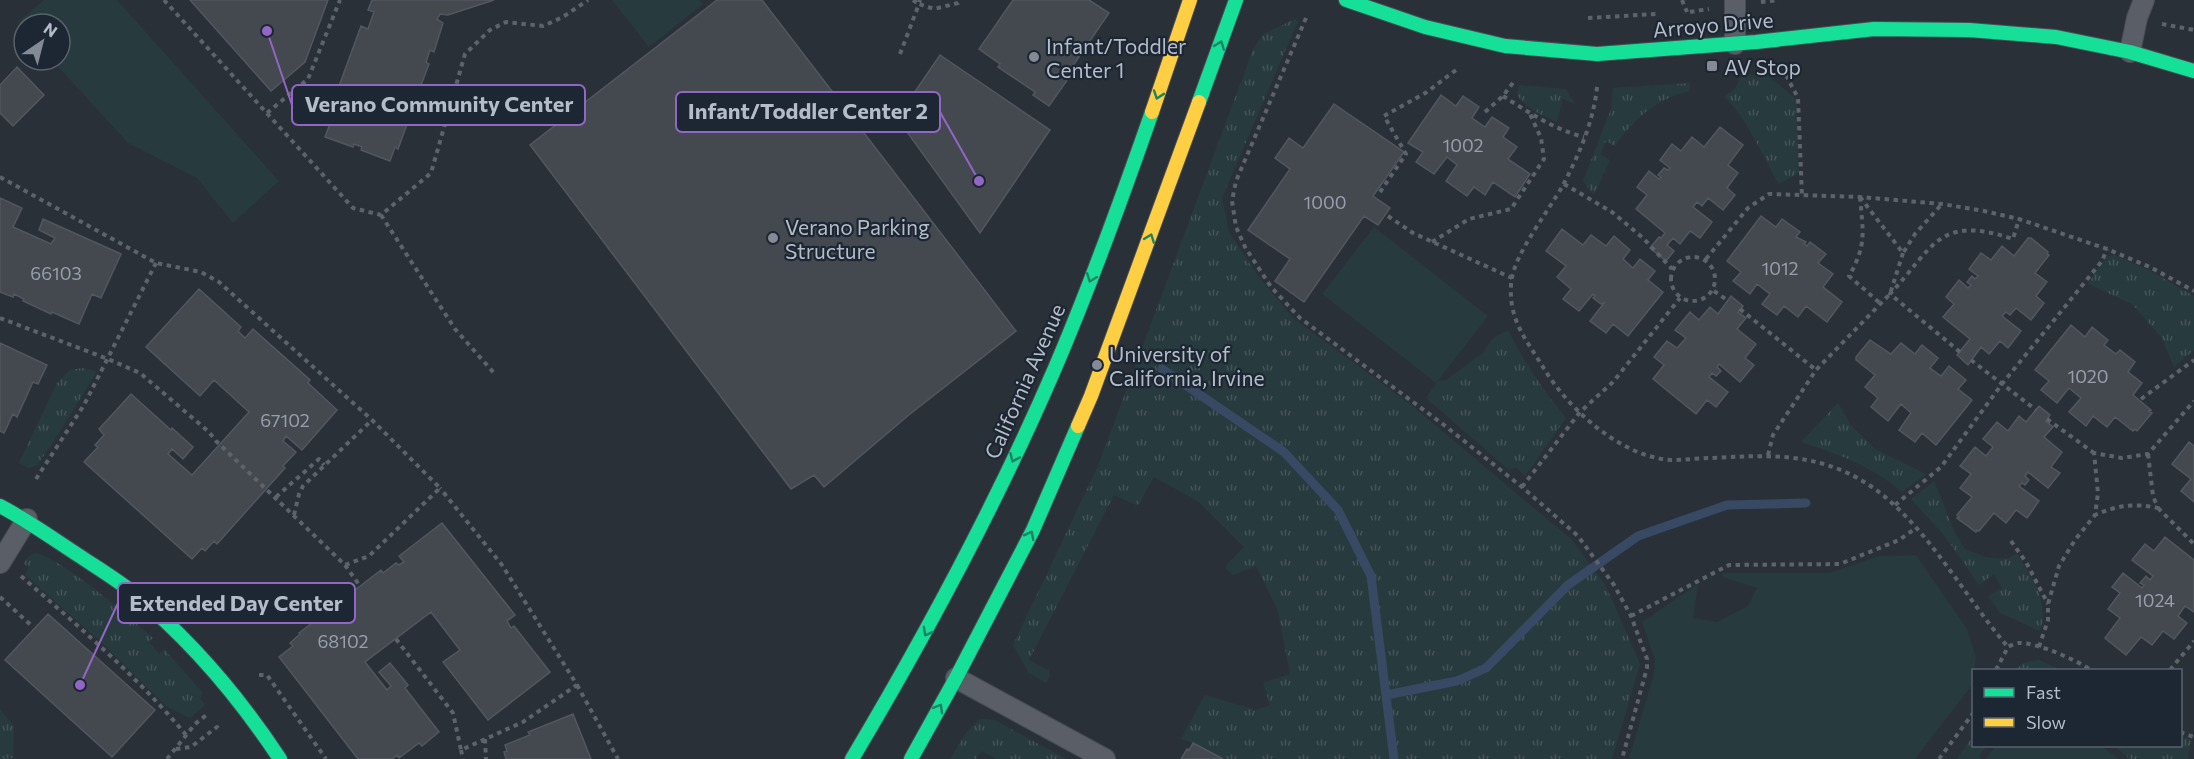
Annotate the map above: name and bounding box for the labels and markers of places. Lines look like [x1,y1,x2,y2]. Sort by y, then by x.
place label: Infant/Toddler Center 1 [1046,33,1186,82]
marker: Infant/Toddler Center 1 [1027,50,1041,64]
place label: AV Stop [1724,54,1801,79]
marker: AV Stop [1705,59,1719,73]
callout: Verano Community Center [292,85,585,125]
callout: Infant/Toddler Center 2 [676,92,940,132]
place label: Verano Parking Structure [785,214,930,263]
marker: Verano Parking Structure [766,231,780,245]
place label: University of California, Irvine [1109,341,1265,390]
marker: University of California, Irvine [1090,358,1104,372]
callout: Extended Day Center [118,583,355,623]

